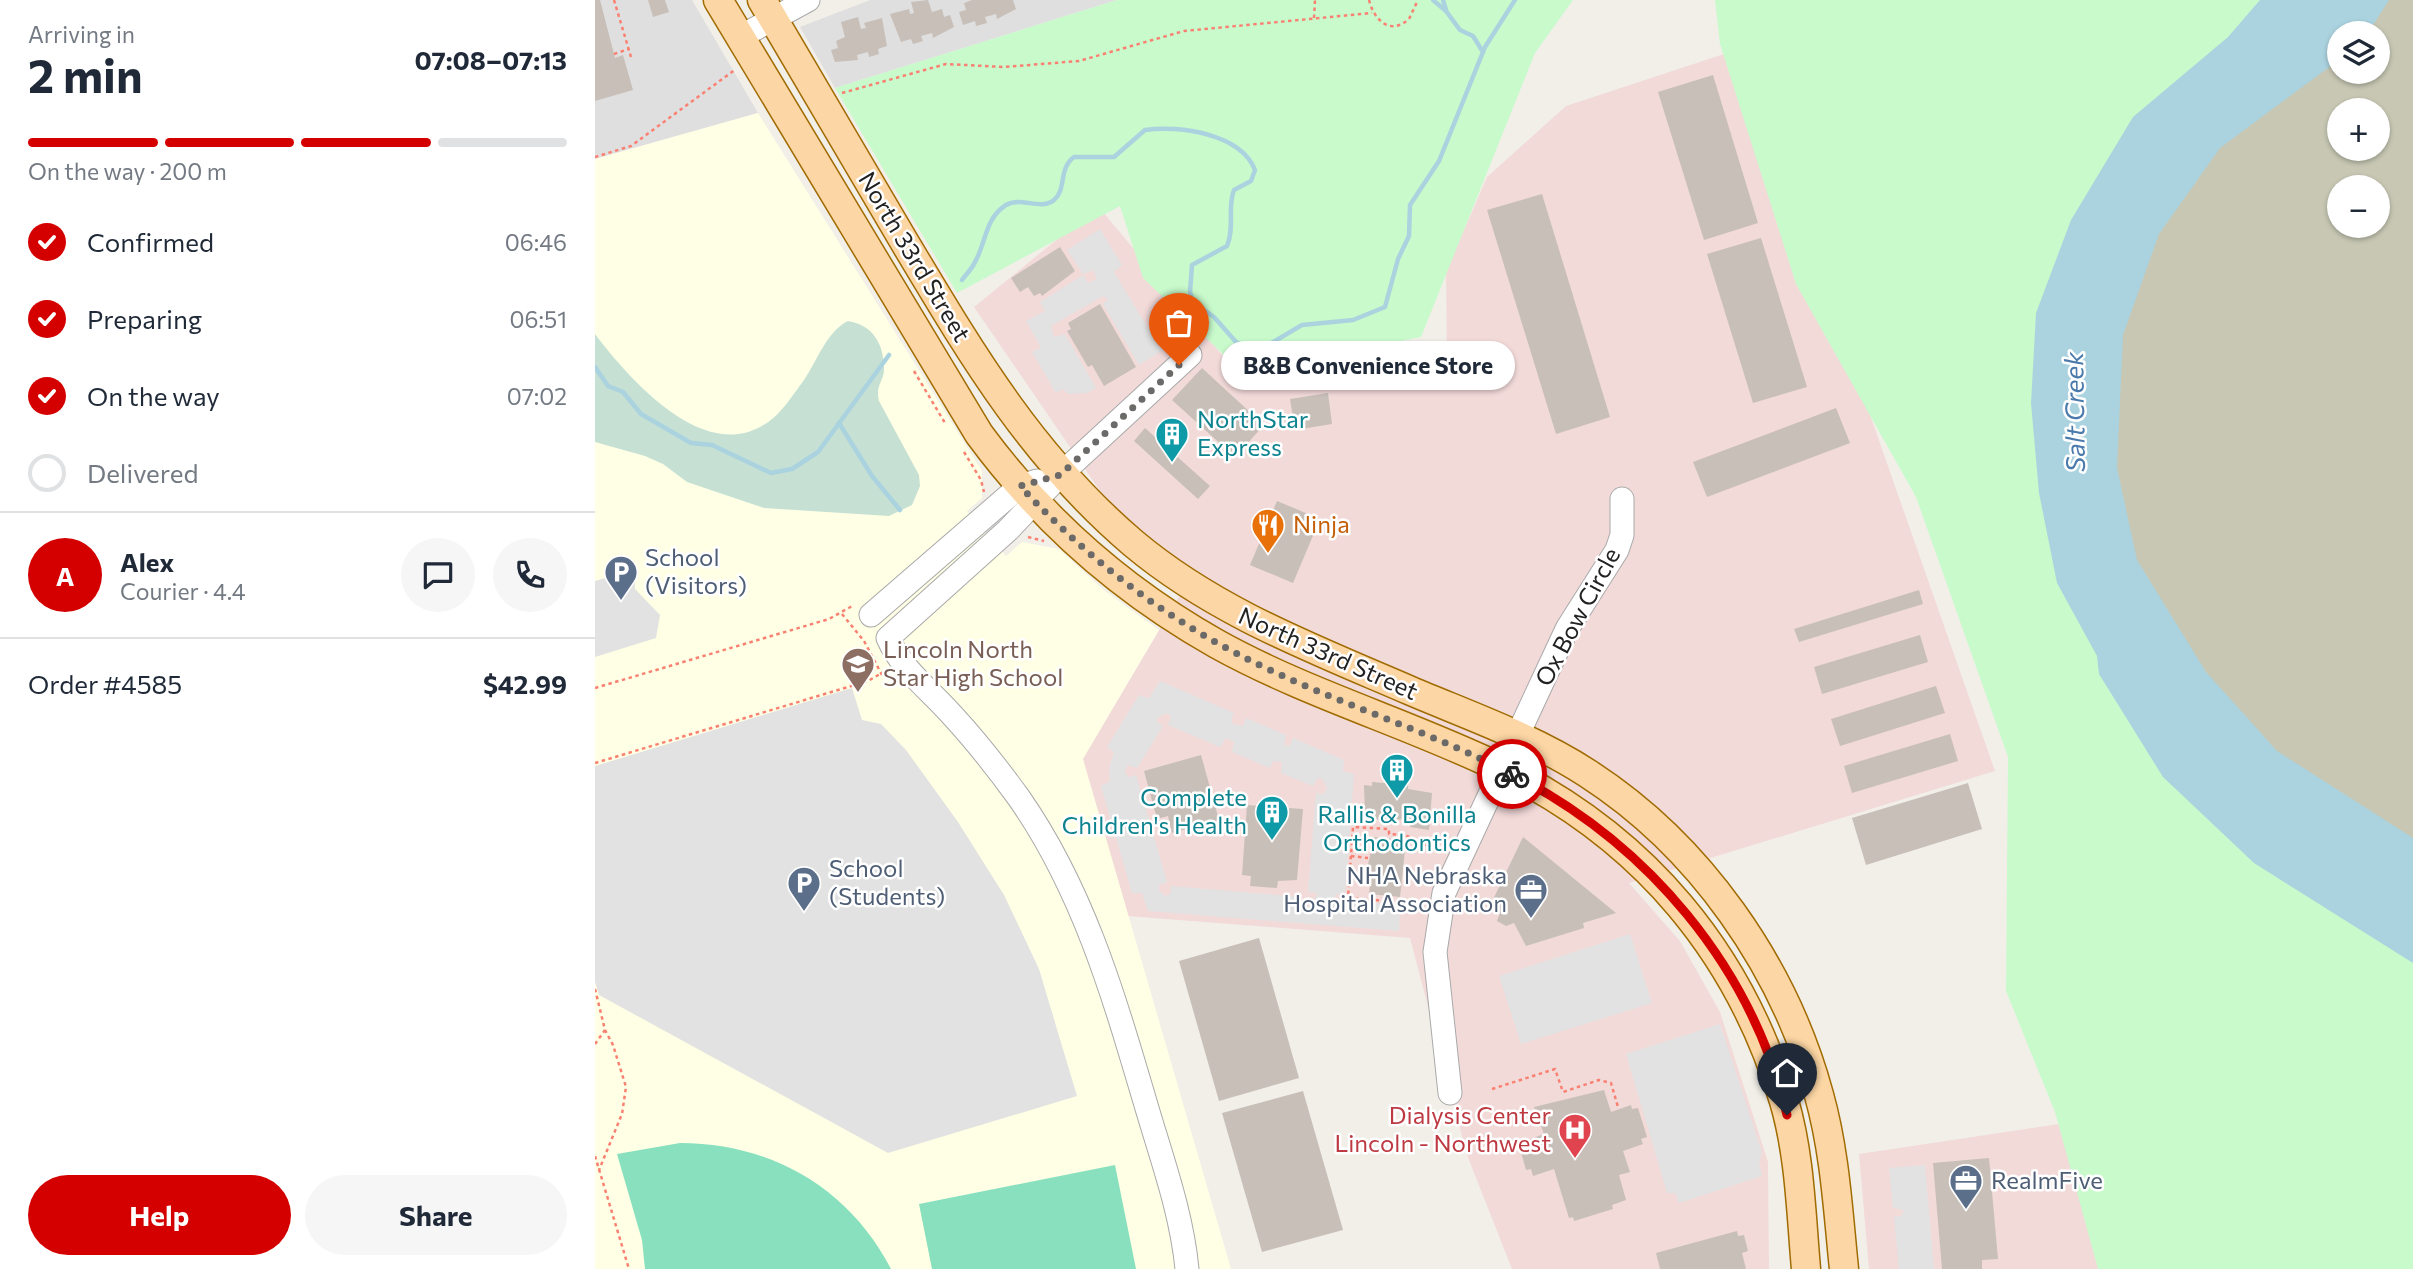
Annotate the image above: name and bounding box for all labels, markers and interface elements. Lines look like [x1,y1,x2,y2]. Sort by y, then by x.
text: Arriving in [28,20,135,48]
map controls [2327,21,2390,238]
button: layers [2327,21,2390,84]
text: 07:08–07:13 [414,44,567,75]
text: 2 min [28,46,143,102]
button: + [2327,98,2390,161]
text: On the way · 200 m [28,157,227,185]
street label: North 33rd Street [853,166,977,347]
button: − [2327,175,2390,238]
icon: check [28,223,66,261]
text: Confirmed [87,226,214,257]
text: 06:46 [505,228,567,256]
pin [1149,293,1209,365]
icon: check [28,300,66,338]
text: Preparing [87,303,202,334]
icon: bag [1160,304,1198,342]
text: 06:51 [510,305,567,333]
callout: B&B Convenience Store [1221,340,1515,390]
text: B&B Convenience Store [1243,351,1493,379]
water label: Salt Creek [2057,351,2090,472]
icon: check [28,377,66,415]
text: On the way [87,380,220,411]
text: 07:02 [507,382,567,410]
place label: NorthStar Express [1197,404,1309,461]
building icon: NorthStar Express [1153,415,1191,464]
text: Delivered [87,457,198,488]
restaurant icon: Ninja [1249,506,1287,555]
place label: Ninja [1293,509,1350,538]
button: chat [401,538,475,612]
button: phone [493,538,567,612]
place label: School (Visitors) [645,542,747,599]
street label: Ox Bow Circle [1528,542,1625,690]
text: Alex [120,546,174,577]
parking icon: School (Visitors) [602,553,640,602]
text: A [56,560,74,591]
text: Courier · 4.4 [120,577,246,605]
street label: North 33rd Street [1235,600,1423,705]
place label: Lincoln North Star High School [883,634,1063,691]
school or university icon: Lincoln North Star High School [839,645,877,694]
text: Order #4585 [28,668,182,699]
text: $42.99 [483,668,567,699]
courier [1477,739,1547,809]
building icon: Rallis & Bonilla Orthodontics [1378,751,1416,800]
icon: bike [1493,755,1531,793]
place label: Complete Children's Health [1062,782,1247,839]
building icon: Complete Children's Health [1253,793,1291,842]
place label: Rallis & Bonilla Orthodontics [1317,799,1477,856]
place label: School (Students) [829,853,945,910]
place label: NHA Nebraska Hospital Association [1283,860,1507,917]
parking icon: School (Students) [785,864,823,913]
office icon: NHA Nebraska Hospital Association [1512,871,1550,920]
pin [1757,1043,1817,1115]
icon: home [1768,1054,1806,1092]
place label: Dialysis Center Lincoln - Northwest [1334,1100,1551,1157]
hospital icon: Dialysis Center Lincoln - Northwest [1556,1111,1594,1160]
office icon: RealmFive [1947,1162,1985,1211]
place label: RealmFive [1991,1165,2103,1194]
button: Help [28,1175,291,1255]
button: Share [305,1175,567,1255]

